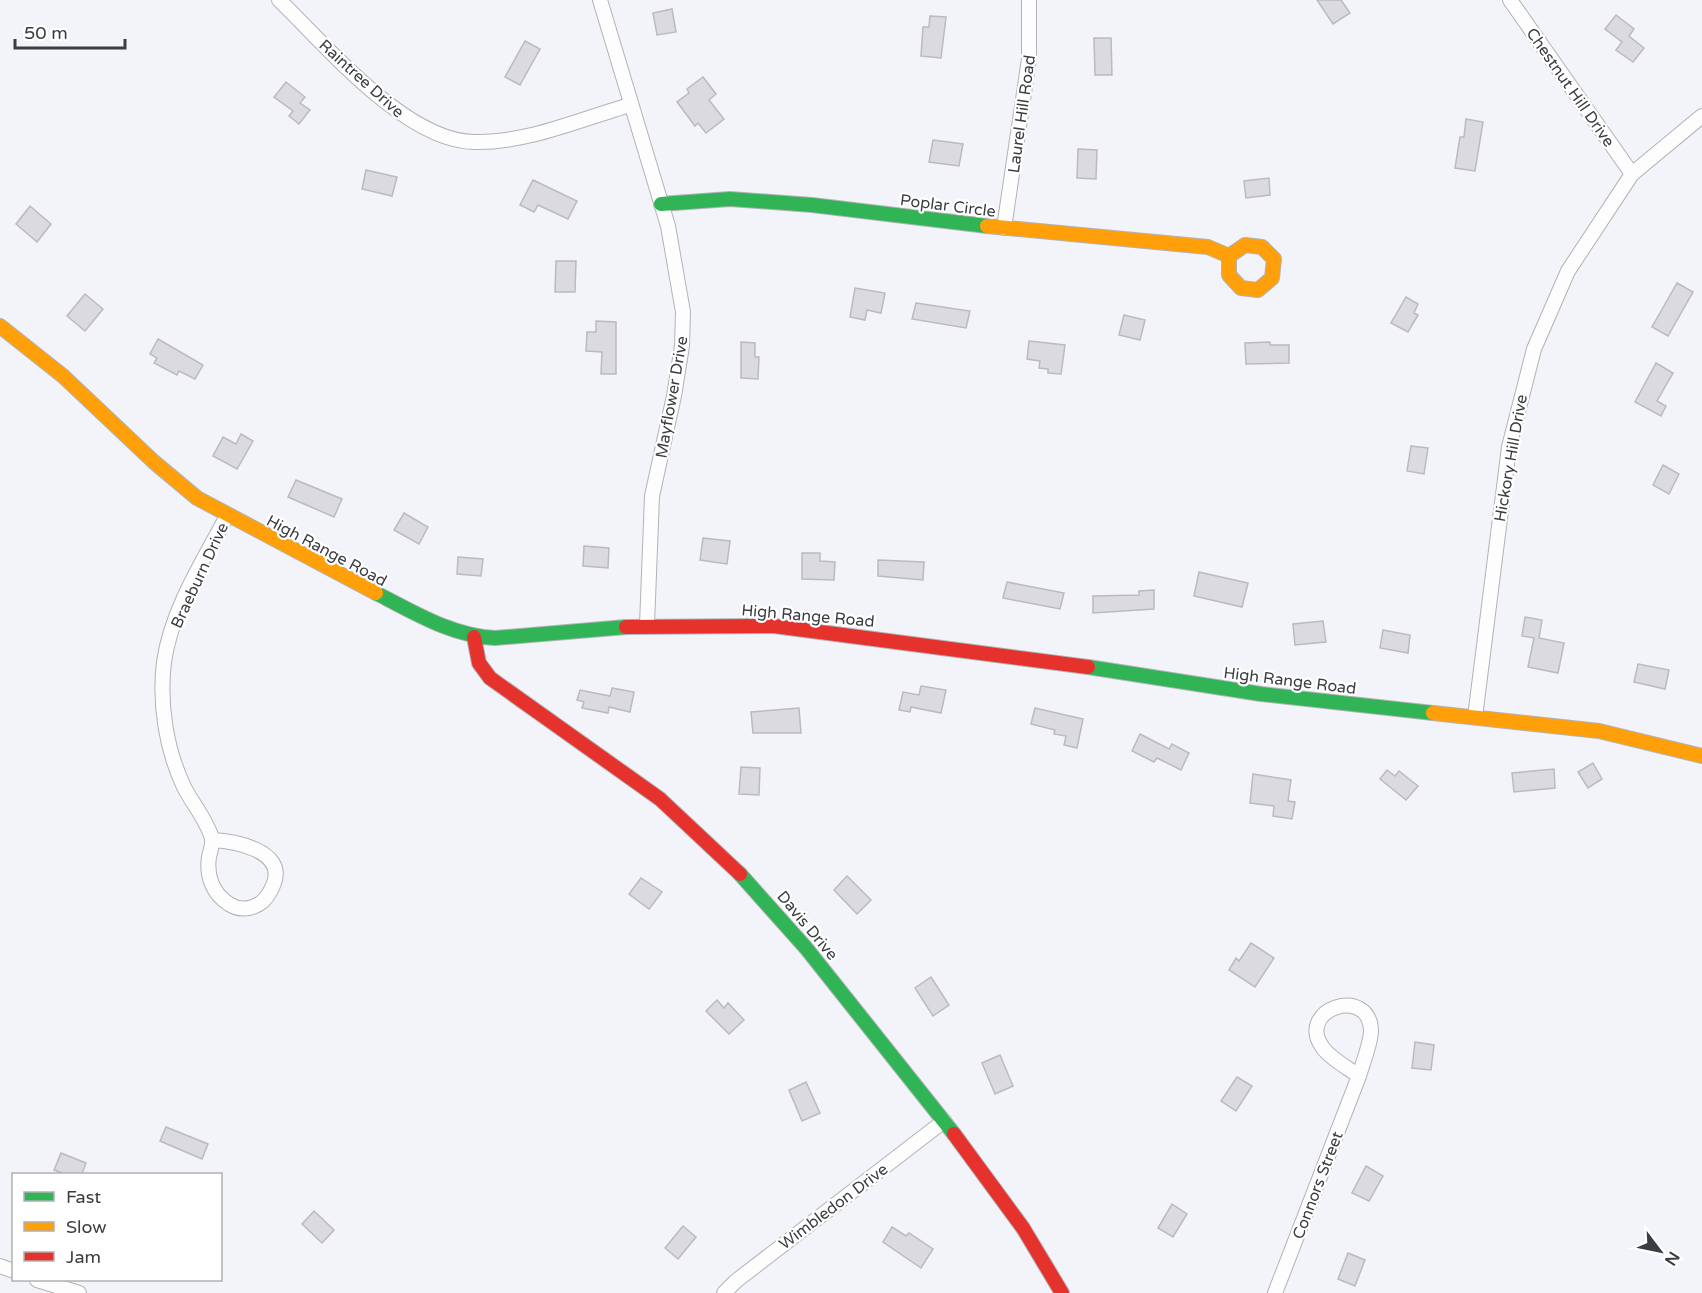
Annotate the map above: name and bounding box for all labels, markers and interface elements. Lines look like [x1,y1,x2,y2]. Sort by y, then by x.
scale bar [15,12,124,50]
text: 50 m [24,22,68,44]
street label: Chestnut Hill Drive [1522,24,1619,151]
street label: Raintree Drive [315,35,408,122]
street label: Laurel Hill Road [1004,54,1040,175]
street label: Poplar Circle [899,190,997,222]
street label: Mayflower Drive [651,334,693,460]
street label: Hickory Hill Drive [1490,393,1532,523]
street label: High Range Road [263,511,390,591]
street label: Braeburn Drive [167,519,233,632]
street label: High Range Road [741,600,875,632]
street label: High Range Road [1222,663,1357,699]
street label: Davis Drive [772,887,842,964]
street label: Connors Street [1288,1129,1348,1242]
street label: Wimbledon Drive [775,1159,892,1254]
legend [12,1173,222,1281]
text: Fast [66,1186,101,1208]
text: Slow [66,1216,107,1238]
north arrow [1630,1221,1690,1281]
text: Jam [66,1246,101,1268]
text: N [1660,1248,1684,1269]

